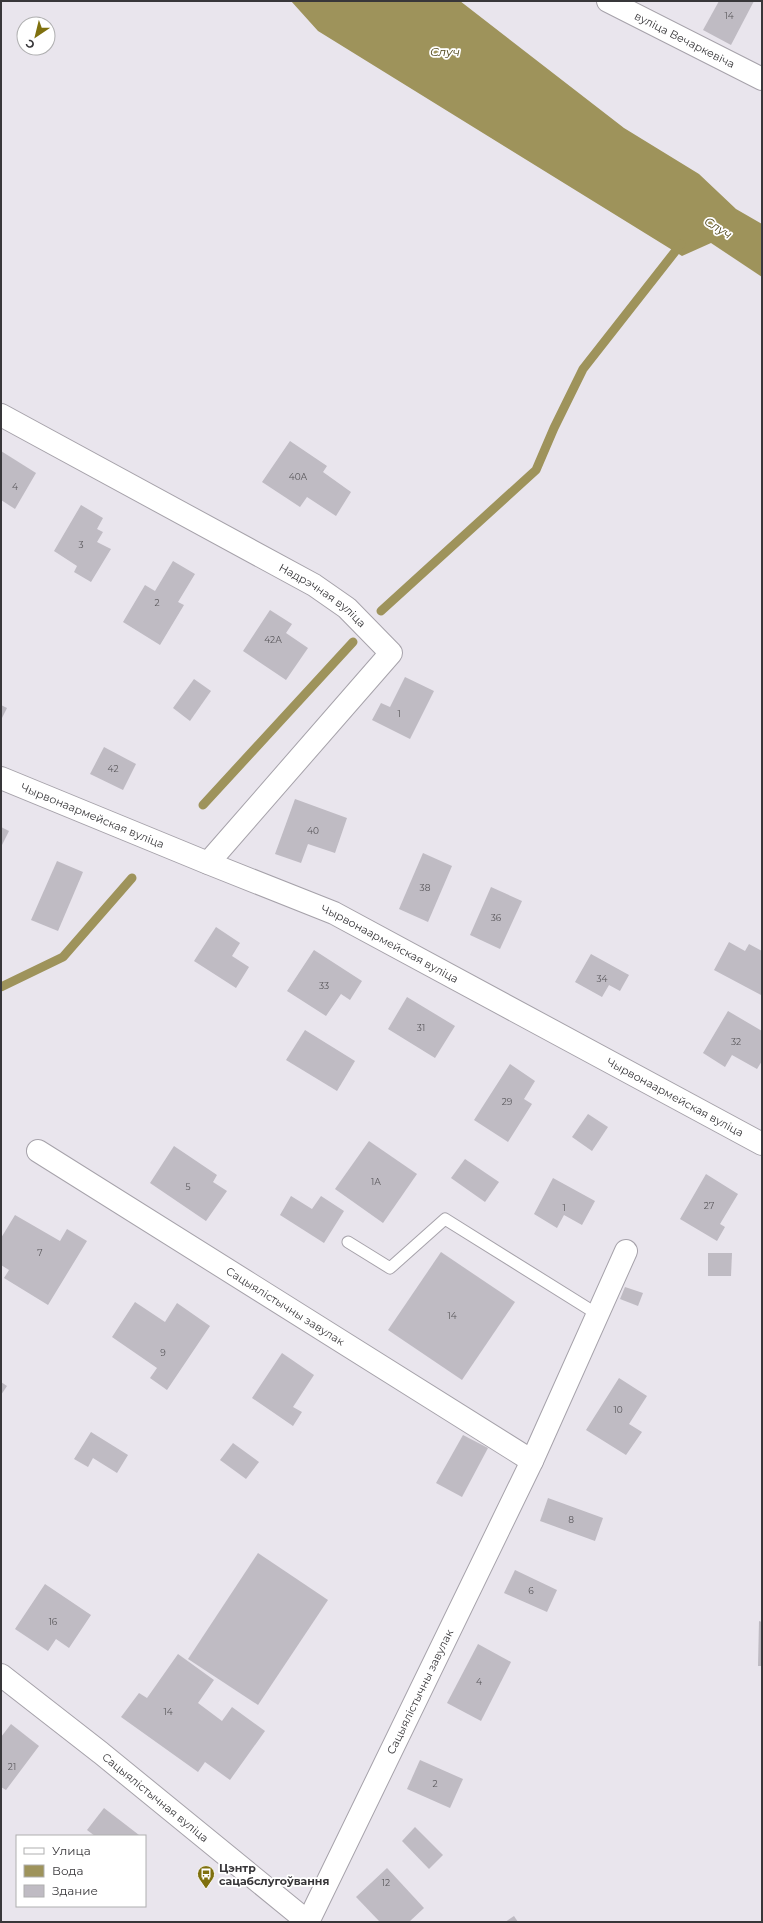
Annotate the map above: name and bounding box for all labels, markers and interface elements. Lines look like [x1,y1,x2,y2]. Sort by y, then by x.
street label: вуліца Вечаркевіча [632,9,737,71]
house number: 14 [724,10,734,21]
north arrow [16,16,56,56]
text: С [23,36,38,52]
water label: Случ [430,44,460,59]
water label: Случ [702,213,735,242]
house number: 40А [289,471,308,482]
house number: 4 [12,481,18,492]
house number: 3 [78,539,84,550]
street label: Надрэчная вуліца [277,560,369,630]
house number: 2 [154,597,160,608]
house number: 42А [264,634,282,645]
house number: 1 [397,708,401,719]
house number: 42 [107,763,119,774]
street label: Чырвонаармейская вуліца [19,780,166,851]
house number: 40 [307,825,319,836]
house number: 38 [420,882,431,893]
street label: Чырвонаармейская вуліца [319,902,461,986]
house number: 36 [491,912,502,923]
house number: 34 [596,973,608,984]
house number: 33 [319,980,329,991]
house number: 31 [417,1022,425,1033]
house number: 32 [731,1036,741,1047]
street label: Чырвонаармейская вуліца [604,1054,746,1140]
house number: 29 [502,1096,513,1107]
house number: 1А [371,1176,381,1187]
house number: 5 [185,1181,191,1192]
house number: 27 [704,1200,714,1211]
house number: 1 [562,1202,566,1213]
house number: 7 [37,1247,43,1258]
street label: Сацыялістычны завулак [224,1264,348,1349]
house number: 14 [447,1310,457,1321]
house number: 9 [160,1347,166,1358]
house number: 10 [613,1404,623,1415]
house number: 8 [568,1514,574,1525]
house number: 6 [528,1585,534,1596]
house number: 16 [49,1616,58,1627]
street label: Сацыялістычны завулак [384,1626,456,1757]
house number: 4 [476,1676,482,1687]
house number: 14 [163,1706,173,1717]
street label: Сацыялістычная вуліца [99,1750,211,1845]
house number: 21 [8,1761,16,1772]
house number: 2 [432,1778,438,1789]
legend [16,1835,146,1907]
text: Улица [52,1843,91,1858]
place label: Цэнтр сацабслугоўвання [219,1861,329,1888]
text: Вода [52,1863,83,1878]
bus stop icon: Цэнтр сацабслугоўвання [196,1864,216,1889]
house number: 12 [382,1877,390,1888]
text: Здание [52,1883,98,1898]

